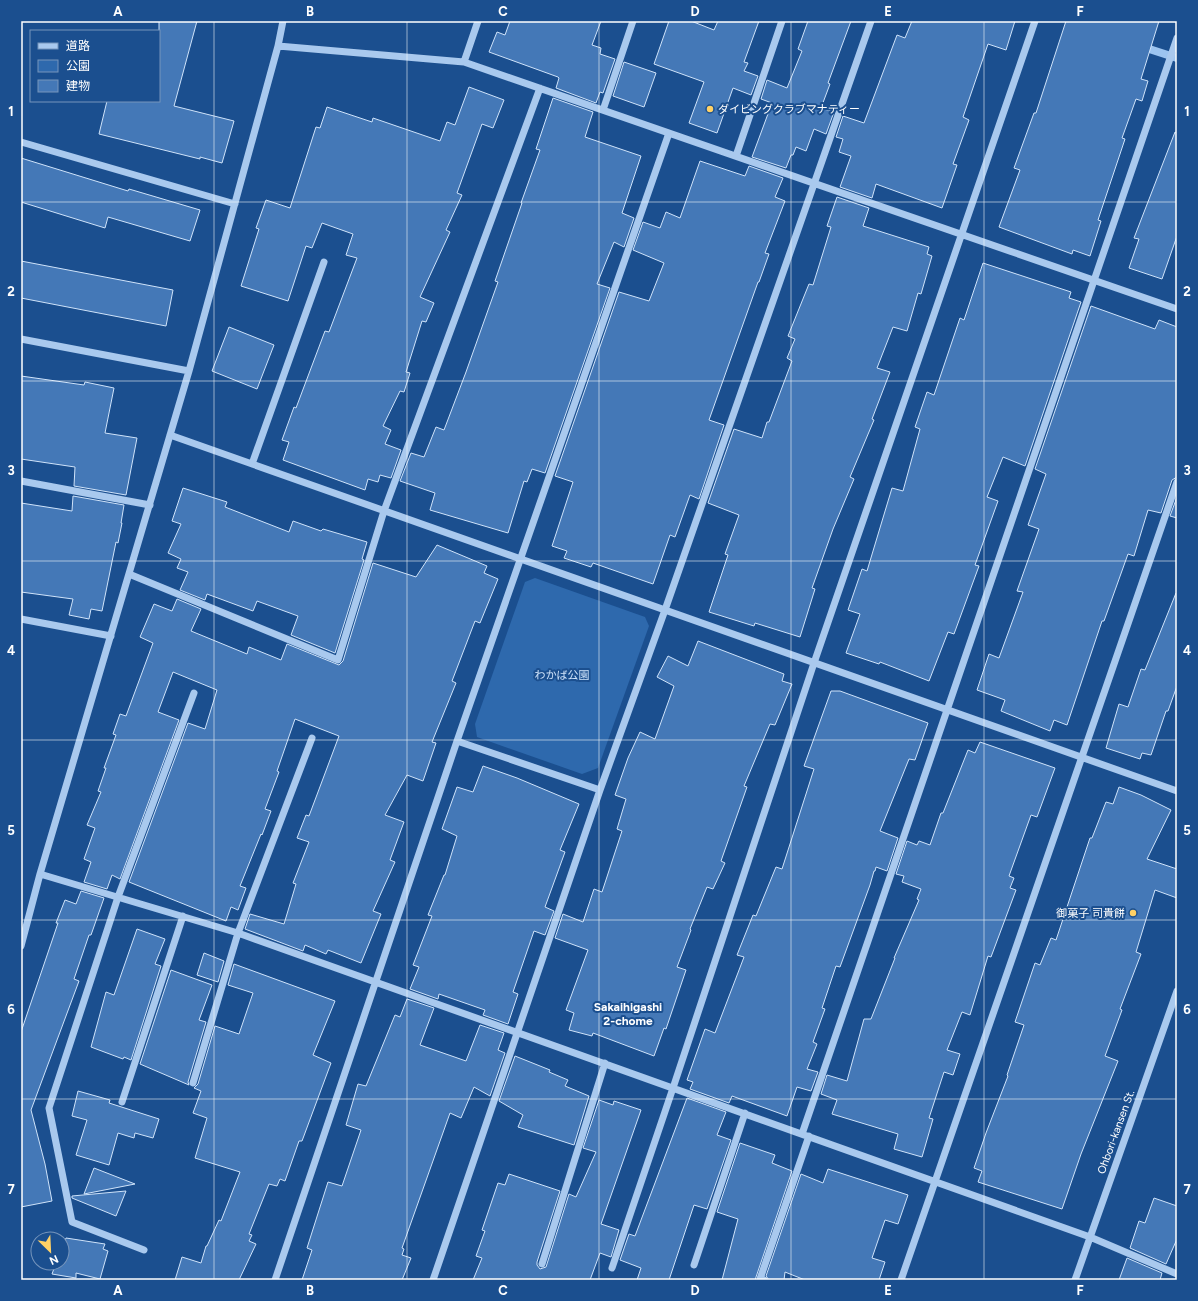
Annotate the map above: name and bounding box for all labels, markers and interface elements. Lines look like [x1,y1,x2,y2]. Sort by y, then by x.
text: A [113,4,123,19]
text: B [306,4,314,19]
text: C [498,4,508,19]
text: D [690,4,700,19]
text: E [884,4,892,19]
text: F [1076,4,1084,19]
legend [30,30,160,102]
text: 道路 [66,39,90,53]
text: 公園 [66,59,90,73]
text: 建物 [66,79,90,93]
place label: ダイビングクラブマナティー [718,103,860,116]
text: 1 [8,104,14,119]
marker: ダイビングクラブマナティー [705,104,715,114]
text: 1 [1184,104,1190,119]
text: 2 [7,284,15,299]
text: 2 [1183,284,1191,299]
text: 3 [7,463,15,478]
text: 3 [1183,463,1191,478]
text: 4 [7,643,15,658]
text: 4 [1183,643,1191,658]
park label: わかば公園 [535,669,590,682]
text: 5 [7,823,15,838]
text: 5 [1183,823,1191,838]
place label: 御菓子 司貴餅 [1055,907,1125,920]
marker: 御菓子 司貴餅 [1128,908,1138,918]
district label: Sakaihigashi 2-chome [594,1000,662,1028]
text: 6 [7,1002,15,1017]
text: 6 [1183,1002,1191,1017]
street label: Ohbori-kansen St. [1095,1088,1137,1176]
text: 7 [7,1182,15,1197]
text: 7 [1183,1182,1191,1197]
north arrow [30,1231,70,1271]
text: N [47,1252,60,1267]
text: A [113,1283,123,1298]
text: B [306,1283,314,1298]
text: C [498,1283,508,1298]
text: D [690,1283,700,1298]
text: E [884,1283,892,1298]
text: F [1076,1283,1084,1298]

